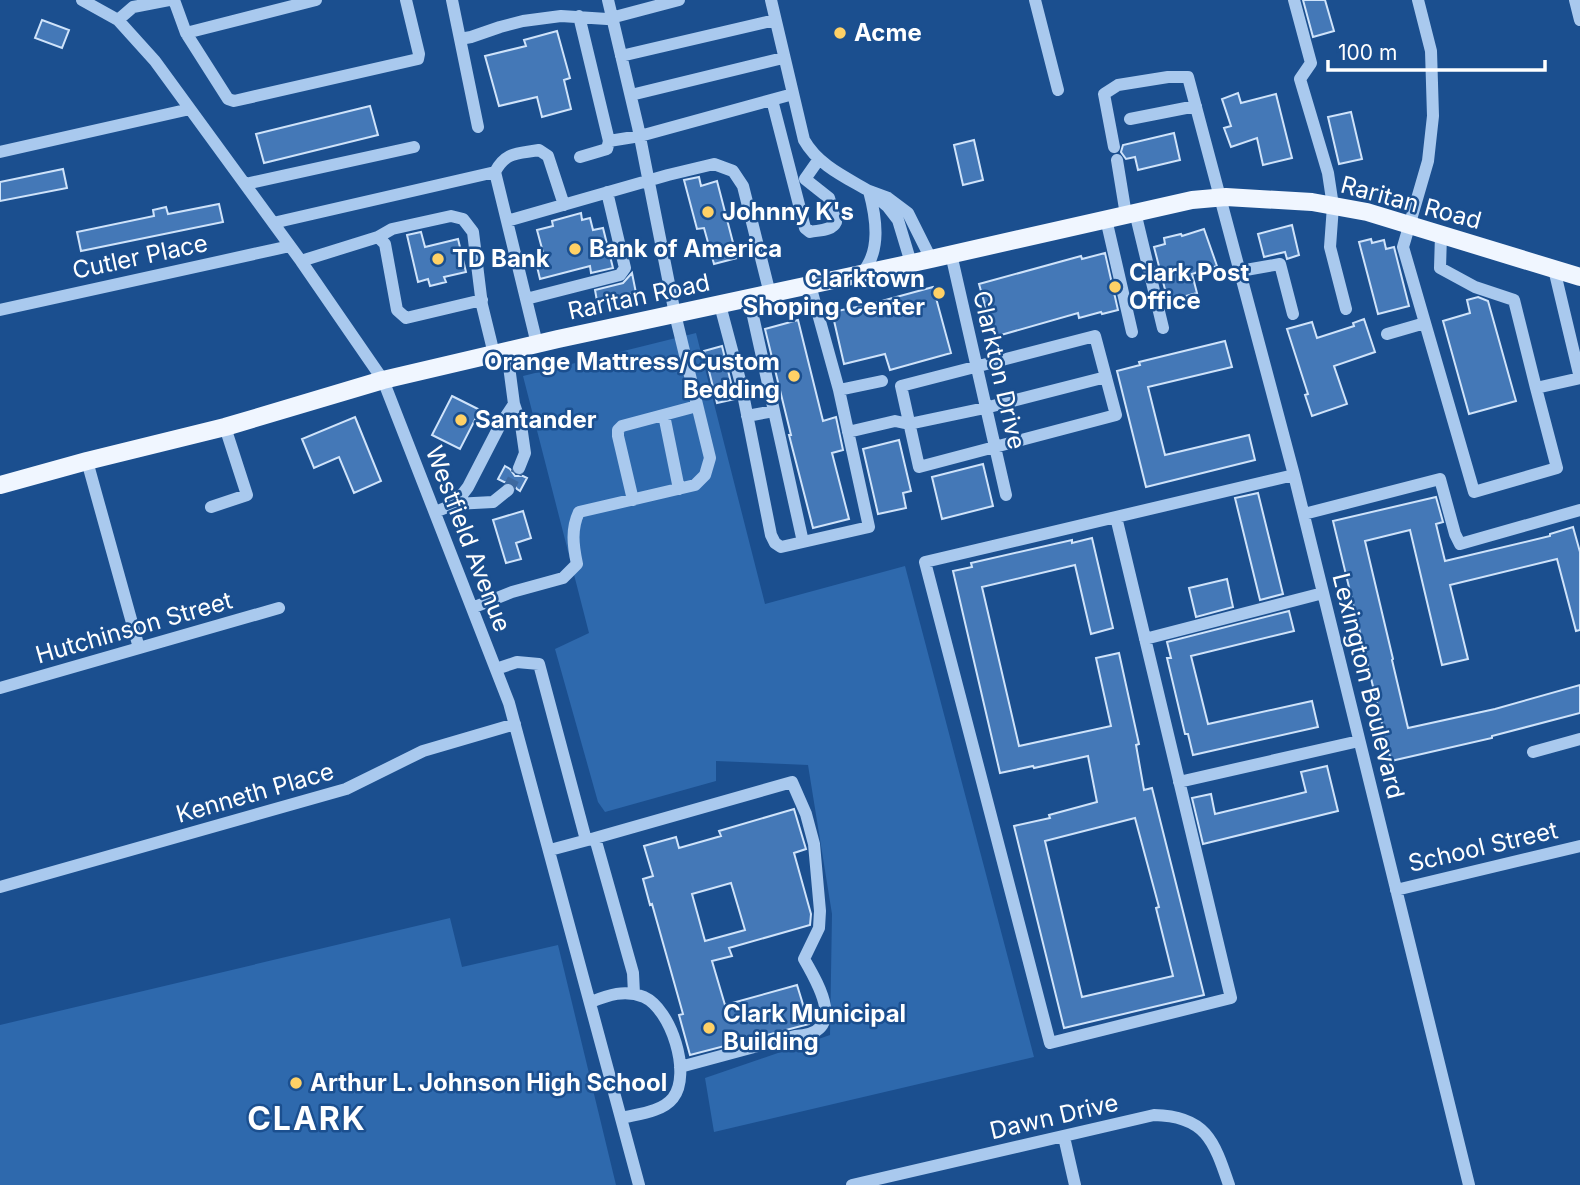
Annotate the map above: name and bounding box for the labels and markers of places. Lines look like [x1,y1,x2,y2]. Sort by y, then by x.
place label: Acme [854,18,922,47]
marker: Acme [832,25,848,41]
place label: Johnny K's [722,197,854,226]
marker: Johnny K's [700,204,716,220]
place label: Bank of America [589,234,782,263]
marker: Bank of America [567,241,583,257]
place label: TD Bank [452,244,550,273]
marker: TD Bank [430,251,446,267]
place label: Clark Post Office [1129,258,1249,315]
place label: Clarktown Shoping Center [743,264,925,321]
marker: Clark Post Office [1107,279,1123,295]
marker: Clarktown Shoping Center [931,285,947,301]
place label: Orange Mattress/Custom Bedding [484,347,780,404]
marker: Orange Mattress/Custom Bedding [786,368,802,384]
place label: Santander [475,405,597,434]
marker: Santander [453,412,469,428]
place label: Clark Municipal Building [723,999,906,1056]
marker: Clark Municipal Building [701,1020,717,1036]
place label: Arthur L. Johnson High School [310,1068,667,1097]
marker: Arthur L. Johnson High School [288,1075,304,1091]

